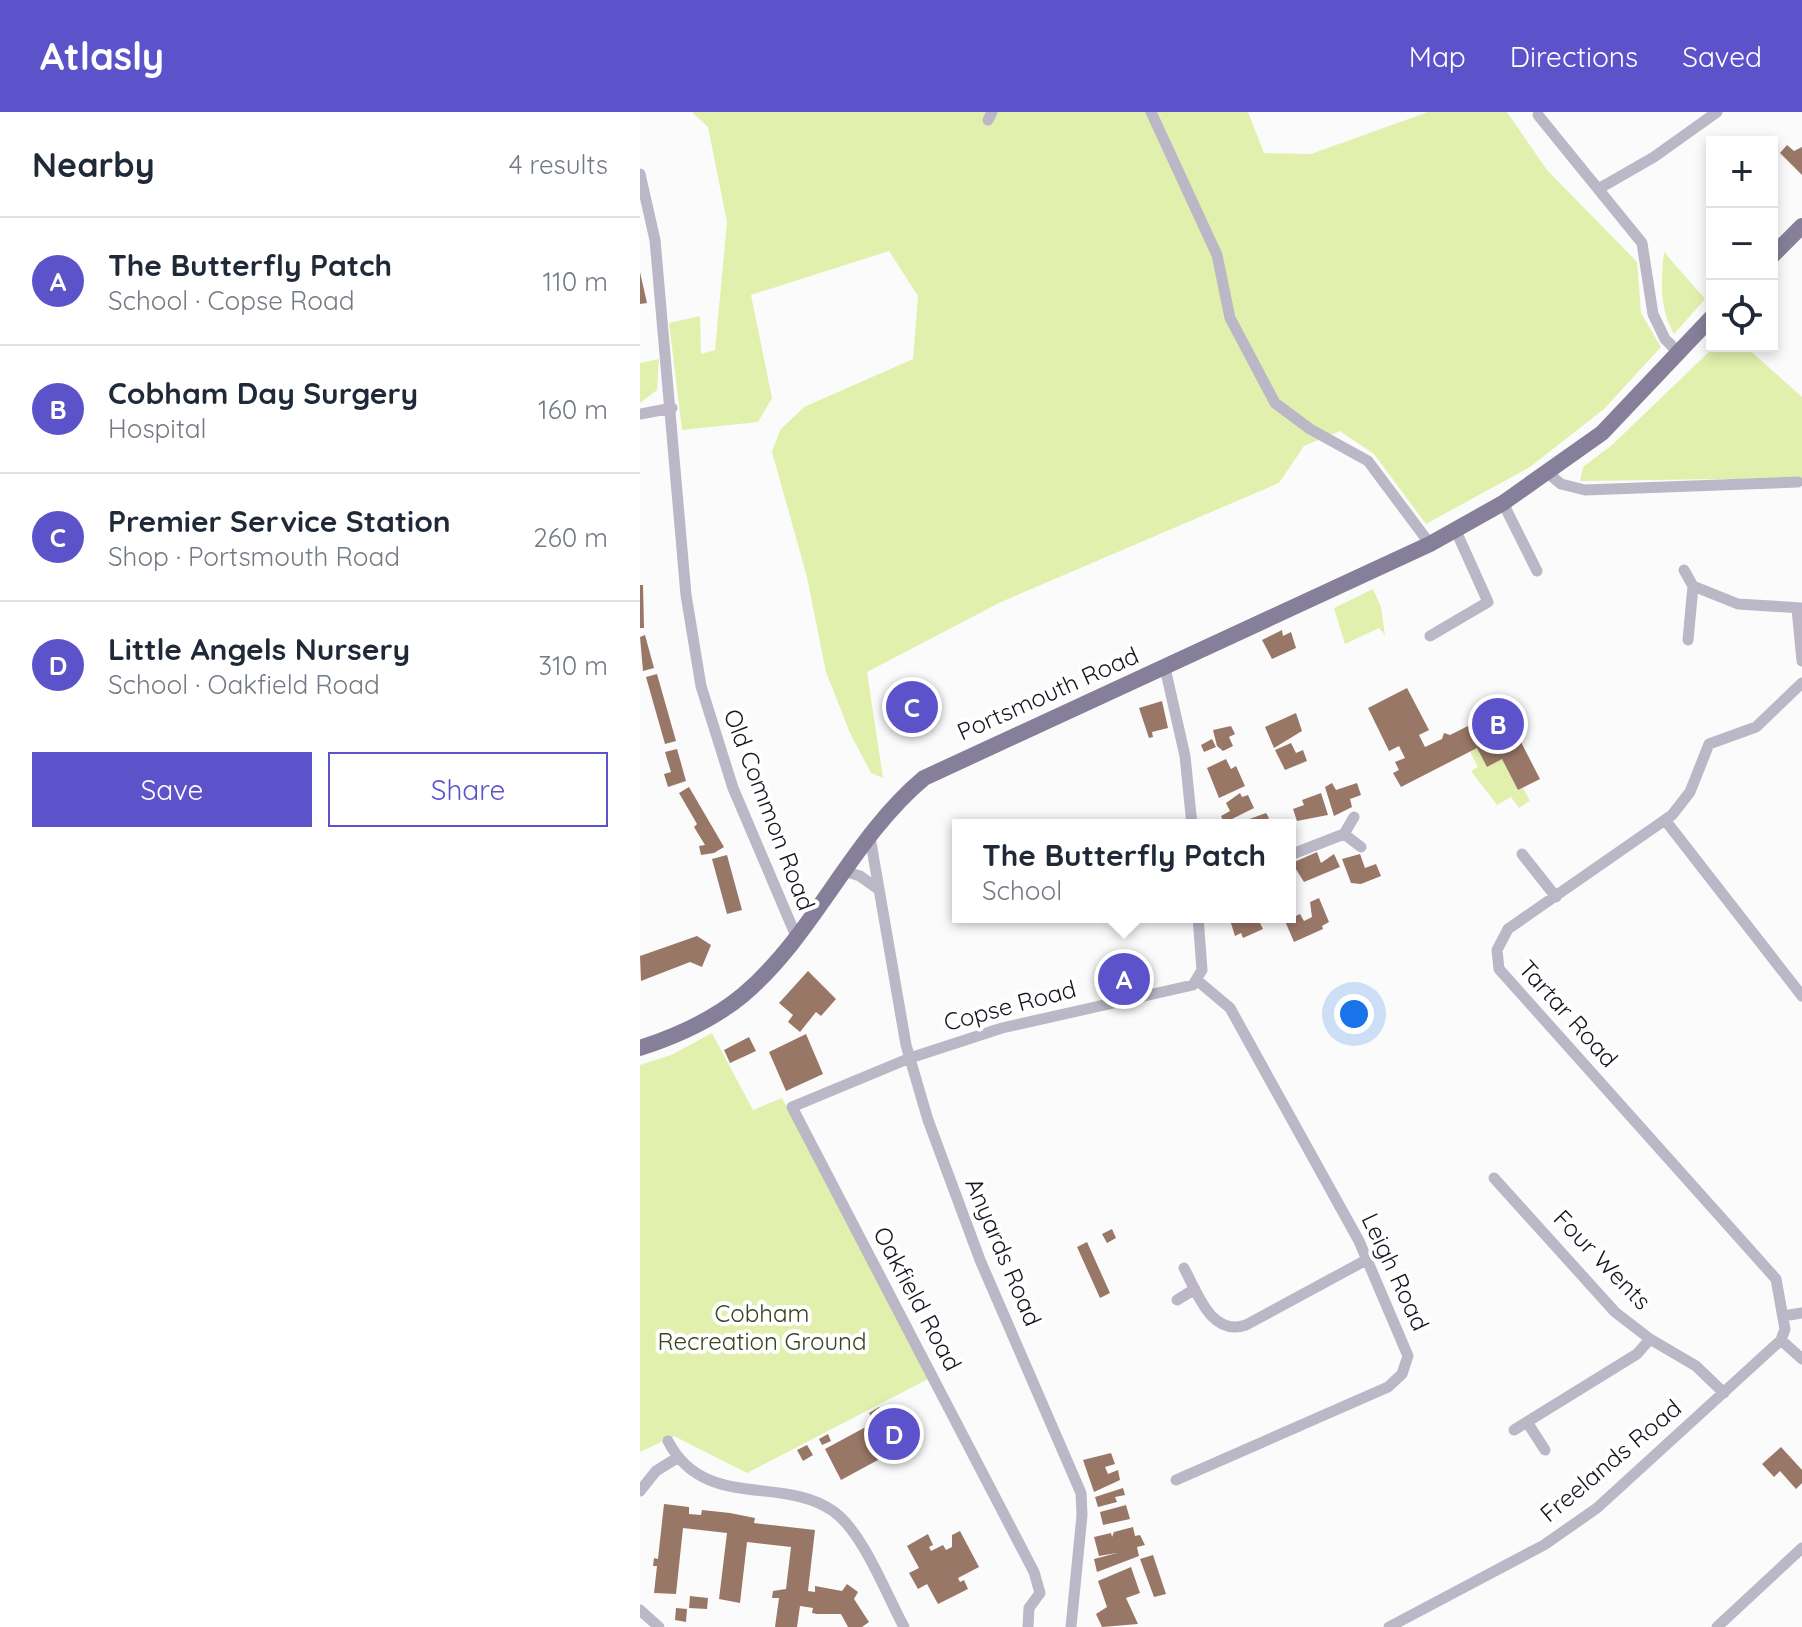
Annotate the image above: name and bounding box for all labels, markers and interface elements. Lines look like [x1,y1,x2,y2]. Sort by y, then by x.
text: Atlasly [40,32,164,80]
text: Map [1409,39,1466,74]
text: Directions [1510,39,1638,74]
text: Saved [1682,39,1762,74]
map controls [1706,136,1778,352]
button: + [1706,136,1778,208]
text: Nearby [32,143,155,186]
text: 4 results [509,148,608,181]
button: − [1706,208,1778,280]
text: The Butterfly Patch [108,246,392,284]
text: A [50,265,66,298]
text: 110 m [542,265,608,298]
button: locate [1706,280,1778,352]
text: School · Copse Road [108,284,354,317]
text: Cobham Day Surgery [108,374,418,412]
text: B [49,393,67,426]
text: 160 m [538,393,608,426]
text: Hospital [108,412,207,445]
text: Premier Service Station [108,502,451,540]
text: C [50,521,66,554]
text: 260 m [533,521,608,554]
text: Shop · Portsmouth Road [108,540,400,573]
text: Little Angels Nursery [108,630,410,668]
street label: Portsmouth Road [952,640,1143,747]
text: D [49,649,67,682]
text: 310 m [538,649,608,682]
text: School · Oakfield Road [108,668,380,701]
pin: C [886,677,938,737]
pin: B [1472,694,1524,754]
street label: Old Common Road [718,705,822,915]
button: Save [32,752,312,827]
button: Share [328,752,608,827]
popup [952,819,1296,923]
text: The Butterfly Patch [982,836,1266,874]
text: School [982,874,1062,907]
pin: A [1098,949,1150,1009]
street label: Tartar Road [1513,954,1625,1073]
street label: Copse Road [940,973,1079,1037]
your location [1334,994,1374,1034]
street label: Anyards Road [959,1173,1049,1330]
street label: Four Wents [1548,1203,1658,1316]
street label: Leigh Road [1356,1208,1436,1335]
street label: Oakfield Road [867,1221,968,1376]
park label: Cobham Recreation Ground [657,1298,867,1356]
street label: Freelands Road [1534,1392,1687,1528]
pin: D [868,1404,920,1464]

